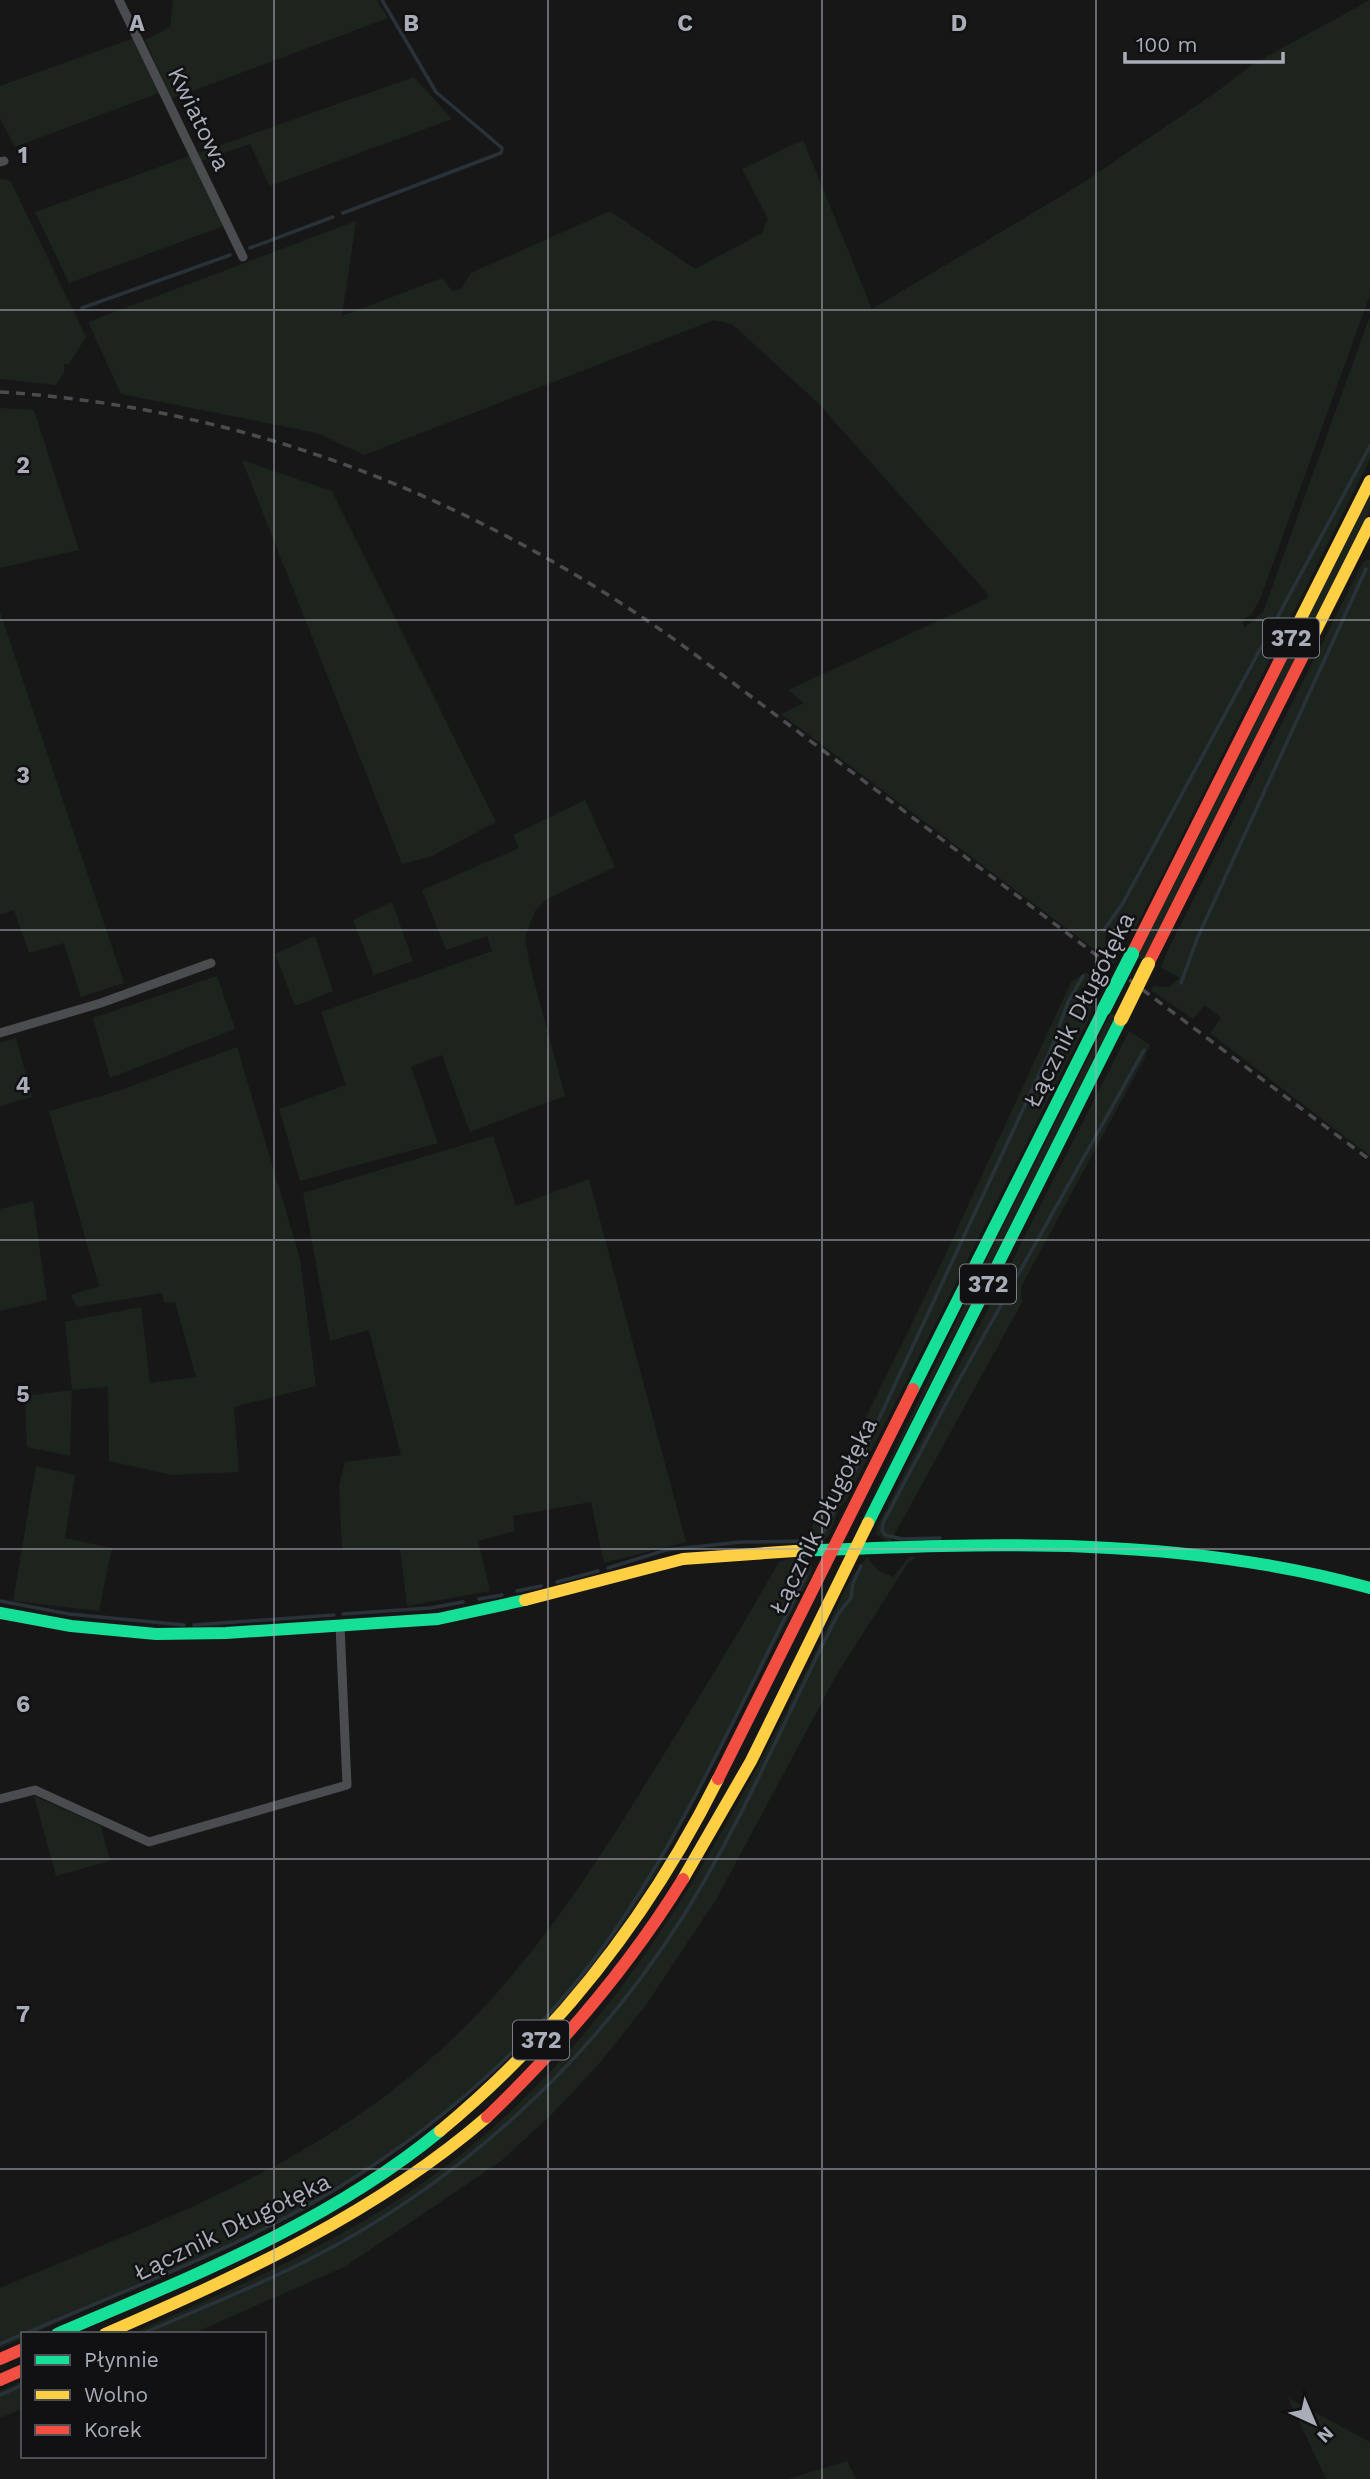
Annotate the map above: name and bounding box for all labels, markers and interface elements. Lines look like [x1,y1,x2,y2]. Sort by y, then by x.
text: A [129,10,145,37]
text: B [403,10,419,37]
text: C [677,10,693,37]
text: D [951,10,967,37]
scale bar [1125,21,1282,65]
text: 100 m [1136,32,1198,57]
street label: Kwiatowa [162,63,236,175]
text: 1 [18,142,28,169]
text: 2 [16,452,30,479]
road number: 372 [1263,618,1319,658]
text: 3 [16,762,30,789]
street label: Łącznik Długołęka [1018,908,1140,1112]
text: 4 [16,1072,31,1099]
road number: 372 [960,1264,1016,1303]
text: 5 [16,1381,30,1408]
street label: Łącznik Długołęka [763,1413,883,1619]
text: 6 [16,1691,30,1718]
text: 7 [16,2001,30,2028]
road number: 372 [513,2021,569,2060]
street label: Łącznik Długołęka [129,2167,335,2287]
legend [21,2332,266,2458]
text: Płynnie [84,2347,159,2372]
text: Wolno [84,2382,148,2407]
north arrow [1279,2388,1349,2458]
text: Korek [84,2417,142,2442]
text: N [1312,2422,1339,2448]

